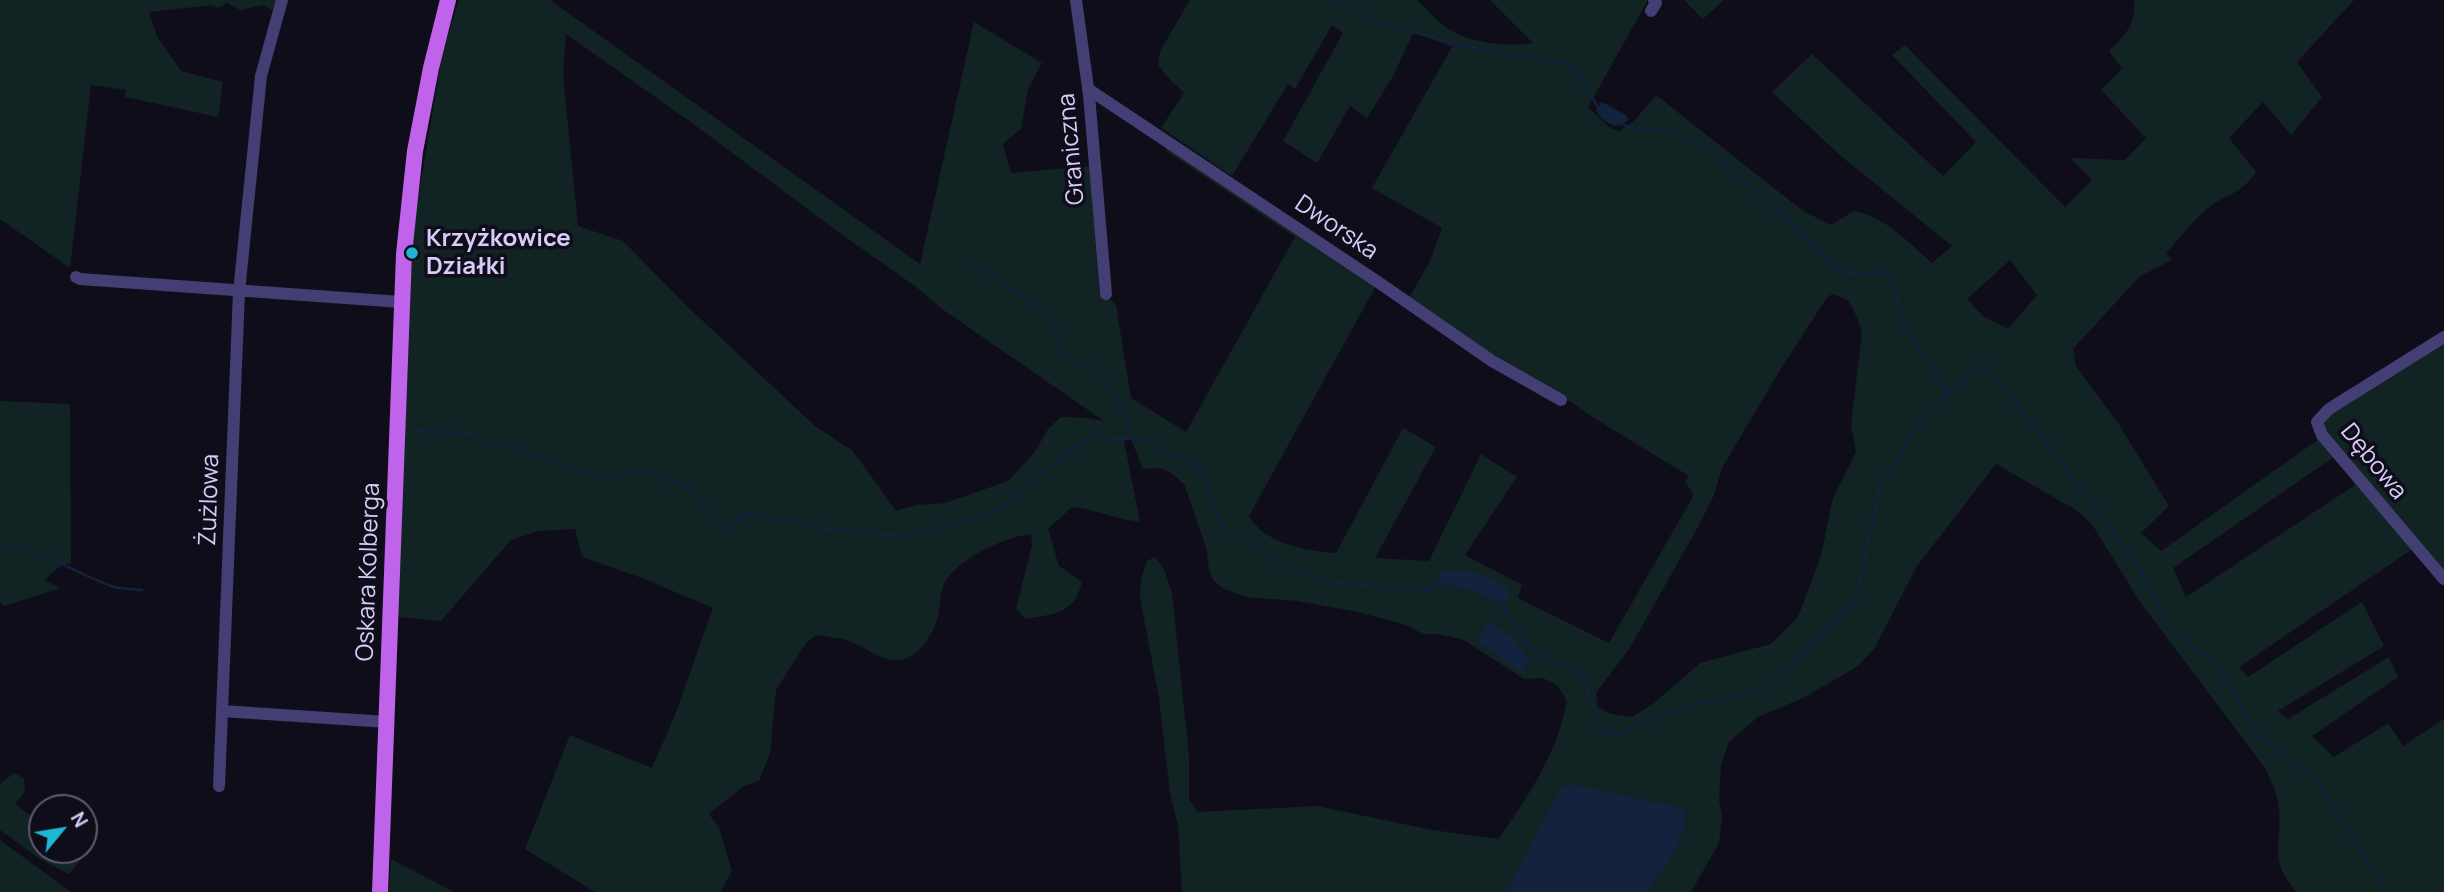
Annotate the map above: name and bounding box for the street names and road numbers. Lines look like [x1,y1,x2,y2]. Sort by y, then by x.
street label: Graniczna [1053,92,1091,206]
street label: Dworska [1289,190,1383,266]
street label: Dębowa [2334,418,2412,506]
street label: Żużlowa [194,453,226,547]
street label: Oskara Kolberga [351,482,387,662]

